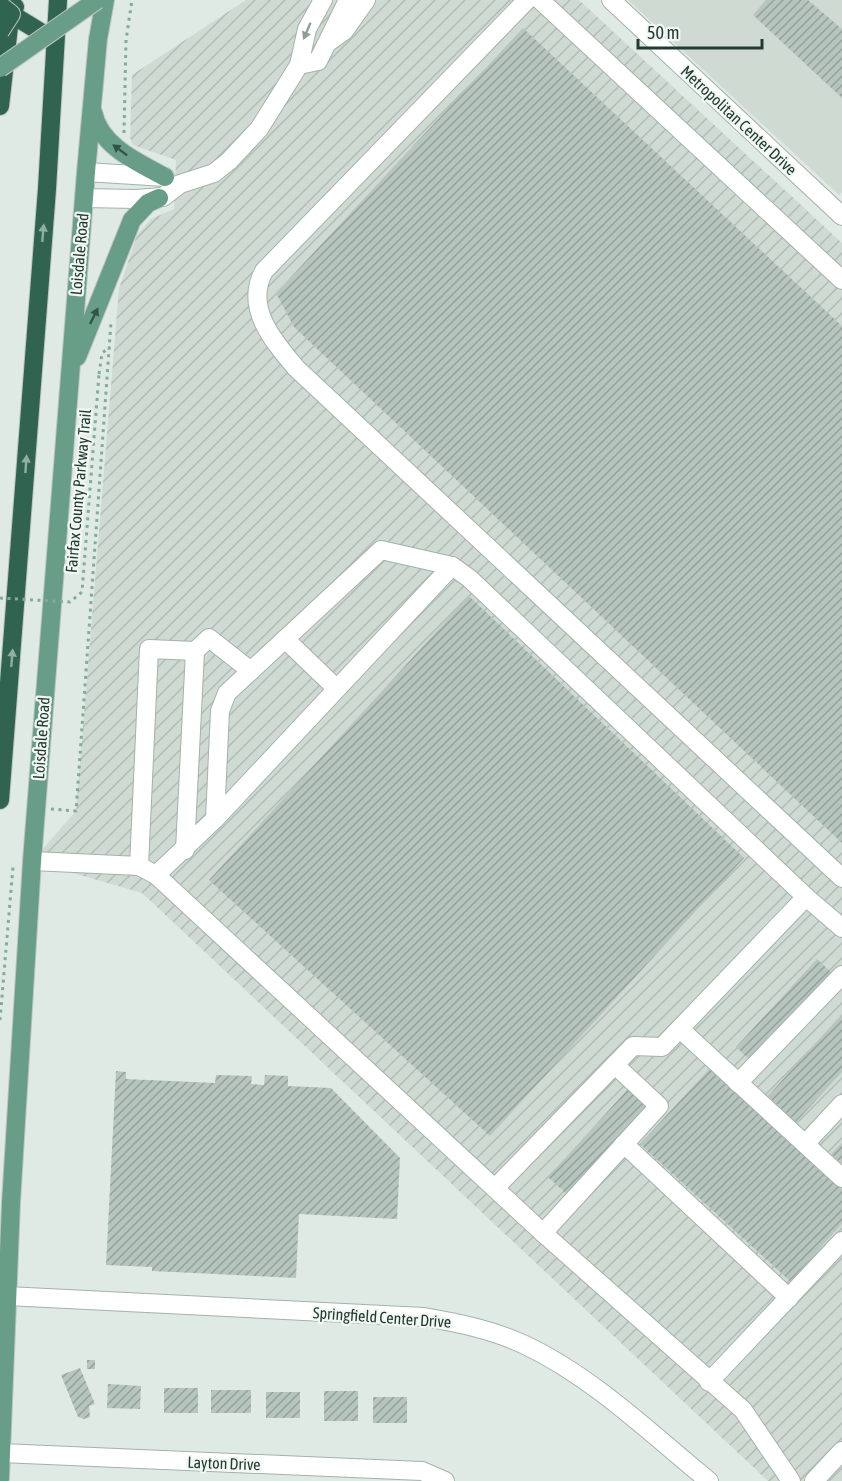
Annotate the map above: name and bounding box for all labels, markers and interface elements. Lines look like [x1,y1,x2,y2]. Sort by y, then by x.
scale bar [638,12,762,50]
text: 50 m [647,22,679,43]
one-way arrow [302,23,312,41]
street label: Metropolitan Center Drive [677,62,801,179]
one-way arrow [112,144,127,156]
street label: Loisdale Road [66,212,92,296]
one-way arrow [38,224,48,243]
one-way arrow [89,308,98,325]
street label: Fairfax County Parkway Trail [62,408,95,574]
one-way arrow [22,454,31,473]
one-way arrow [7,649,17,668]
street label: Loisdale Road [29,696,53,780]
street label: Springfield Center Drive [312,1303,452,1332]
street label: Layton Drive [187,1453,261,1474]

